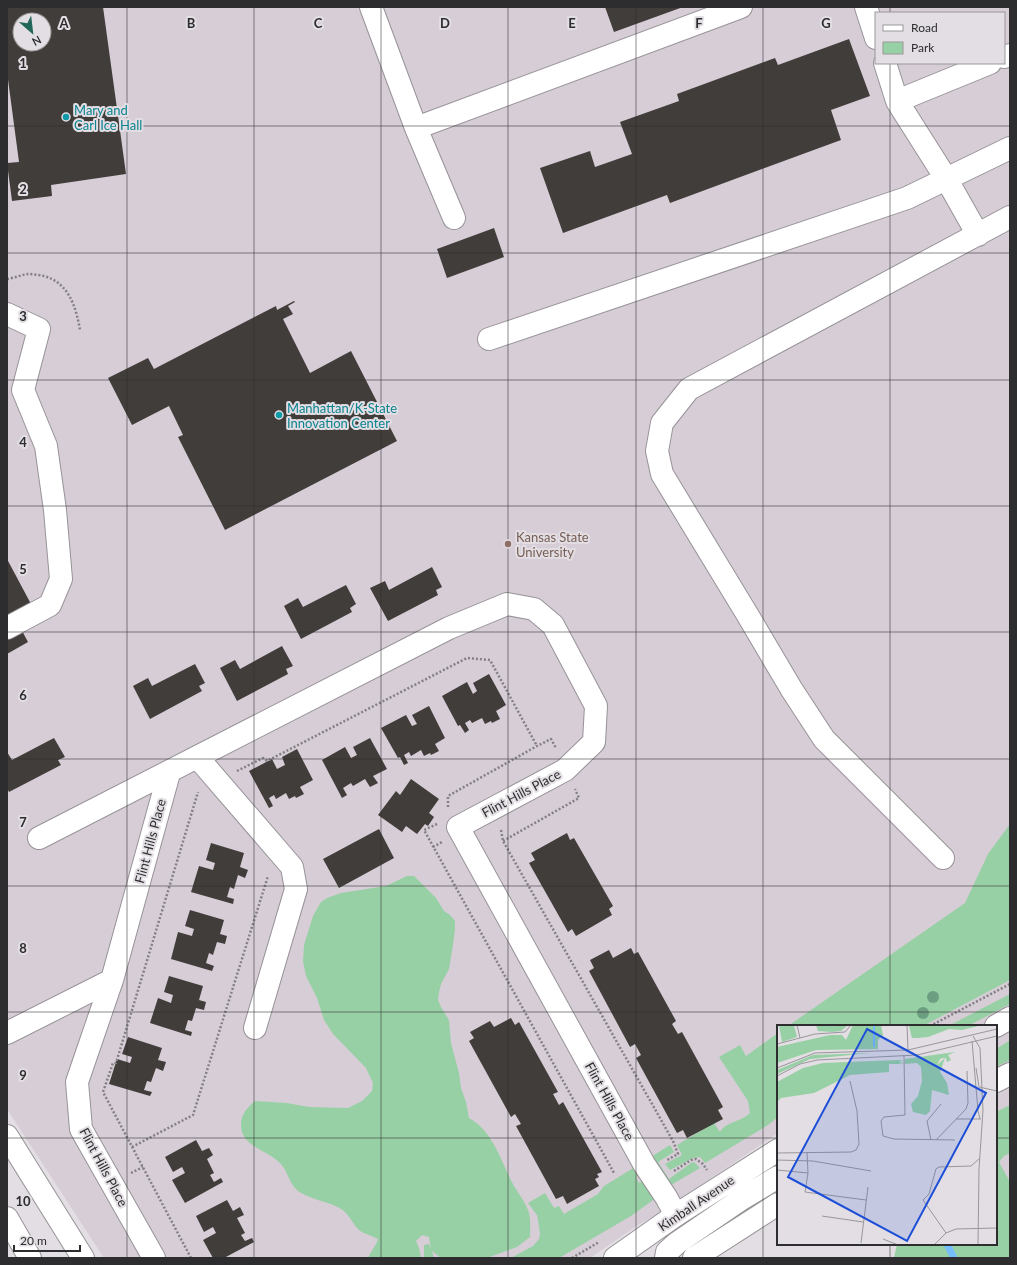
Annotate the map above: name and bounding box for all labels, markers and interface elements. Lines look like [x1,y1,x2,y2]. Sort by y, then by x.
north arrow [12,12,52,52]
legend [875,12,1005,64]
text: A [58,15,69,31]
text: B [187,15,196,31]
text: C [314,15,323,31]
text: D [440,15,450,31]
text: E [568,15,576,31]
text: F [695,15,703,31]
text: G [821,15,831,31]
text: Road [911,20,938,35]
text: N [30,34,44,49]
text: Park [911,40,935,55]
text: 1 [19,55,27,71]
place label: Mary and Carl Ice Hall [74,102,142,133]
marker: Mary and Carl Ice Hall [61,112,71,122]
text: 2 [19,181,27,197]
text: 3 [19,308,27,324]
place label: Manhattan/K-State Innovation Center [287,400,397,431]
marker: Manhattan/K-State Innovation Center [274,410,284,420]
text: 4 [19,434,27,450]
place label: Kansas State University [516,529,589,560]
marker: Kansas State University [503,539,513,549]
text: 5 [19,561,27,577]
text: 6 [19,687,27,703]
street label: Flint Hills Place [479,765,563,820]
street label: Flint Hills Place [131,797,169,885]
text: 7 [19,814,27,830]
text: 8 [19,940,27,956]
inset map [777,1025,997,1245]
street label: Flint Hills Place [582,1059,638,1143]
text: 9 [19,1067,27,1083]
street label: Flint Hills Place [77,1125,132,1209]
street label: Kimball Avenue [655,1172,737,1234]
text: 10 [15,1193,31,1209]
scale bar [14,1227,80,1253]
text: 20 m [20,1233,47,1248]

